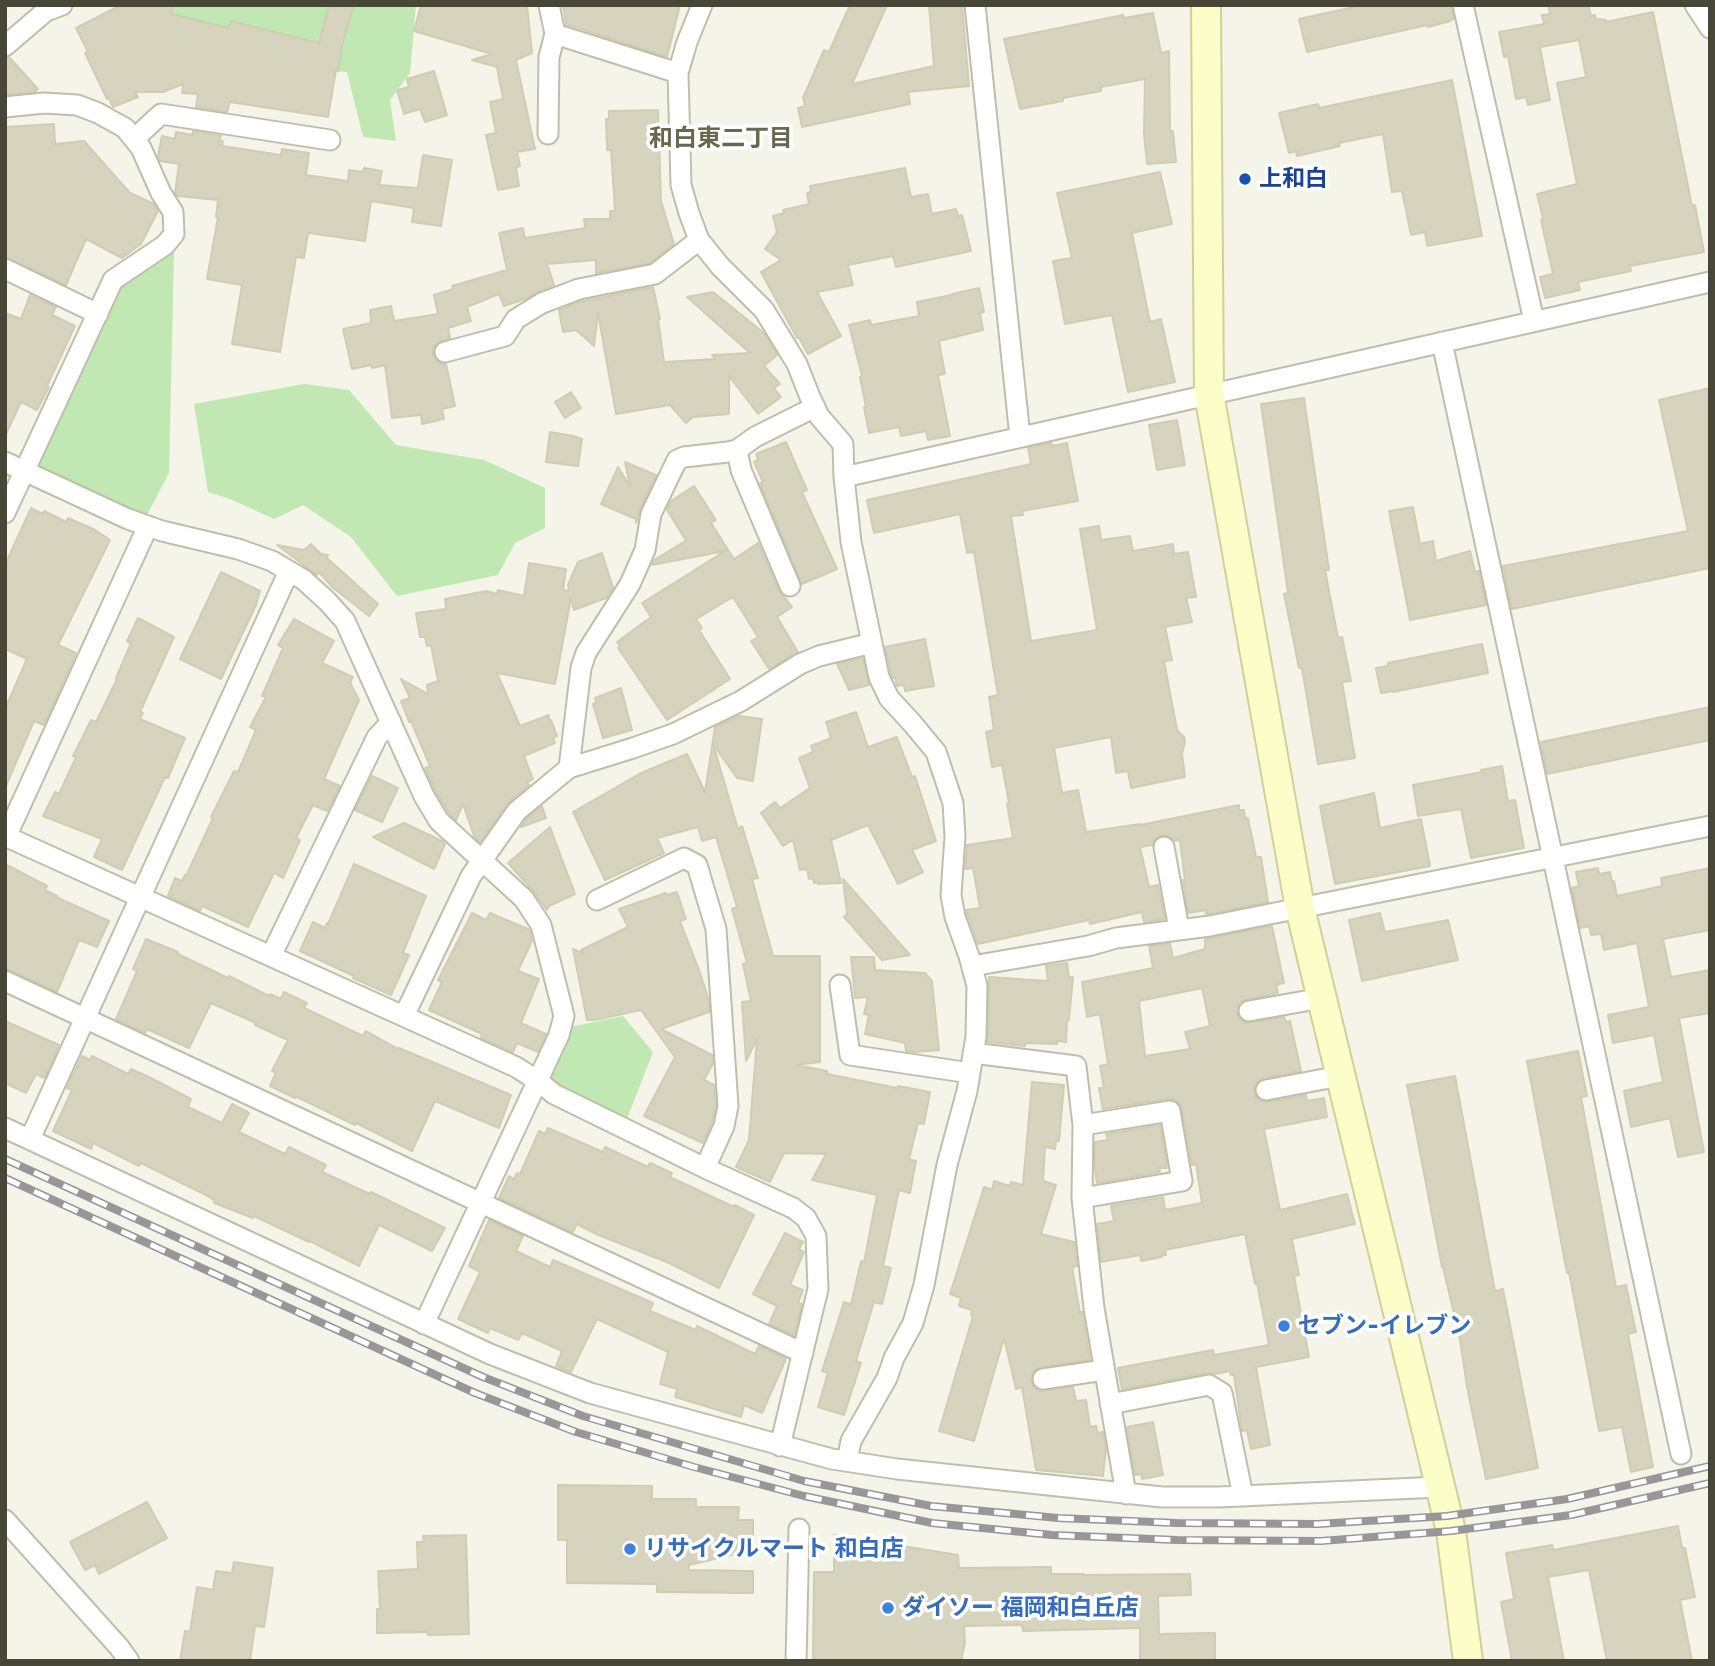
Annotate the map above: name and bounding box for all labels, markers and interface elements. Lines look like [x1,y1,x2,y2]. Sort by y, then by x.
district label: 和白東二丁目 [649,125,793,153]
place label: 上和白 [1259,165,1328,193]
marker: 上和白 [1237,171,1253,187]
place label: セブン-イレブン [1298,1312,1471,1340]
marker: セブン-イレブン [1276,1318,1292,1334]
place label: リサイクルマート 和白店 [644,1535,904,1563]
marker: リサイクルマート 和白店 [622,1541,638,1557]
place label: ダイソー 福岡和白丘店 [902,1594,1139,1622]
marker: ダイソー 福岡和白丘店 [880,1600,896,1616]

